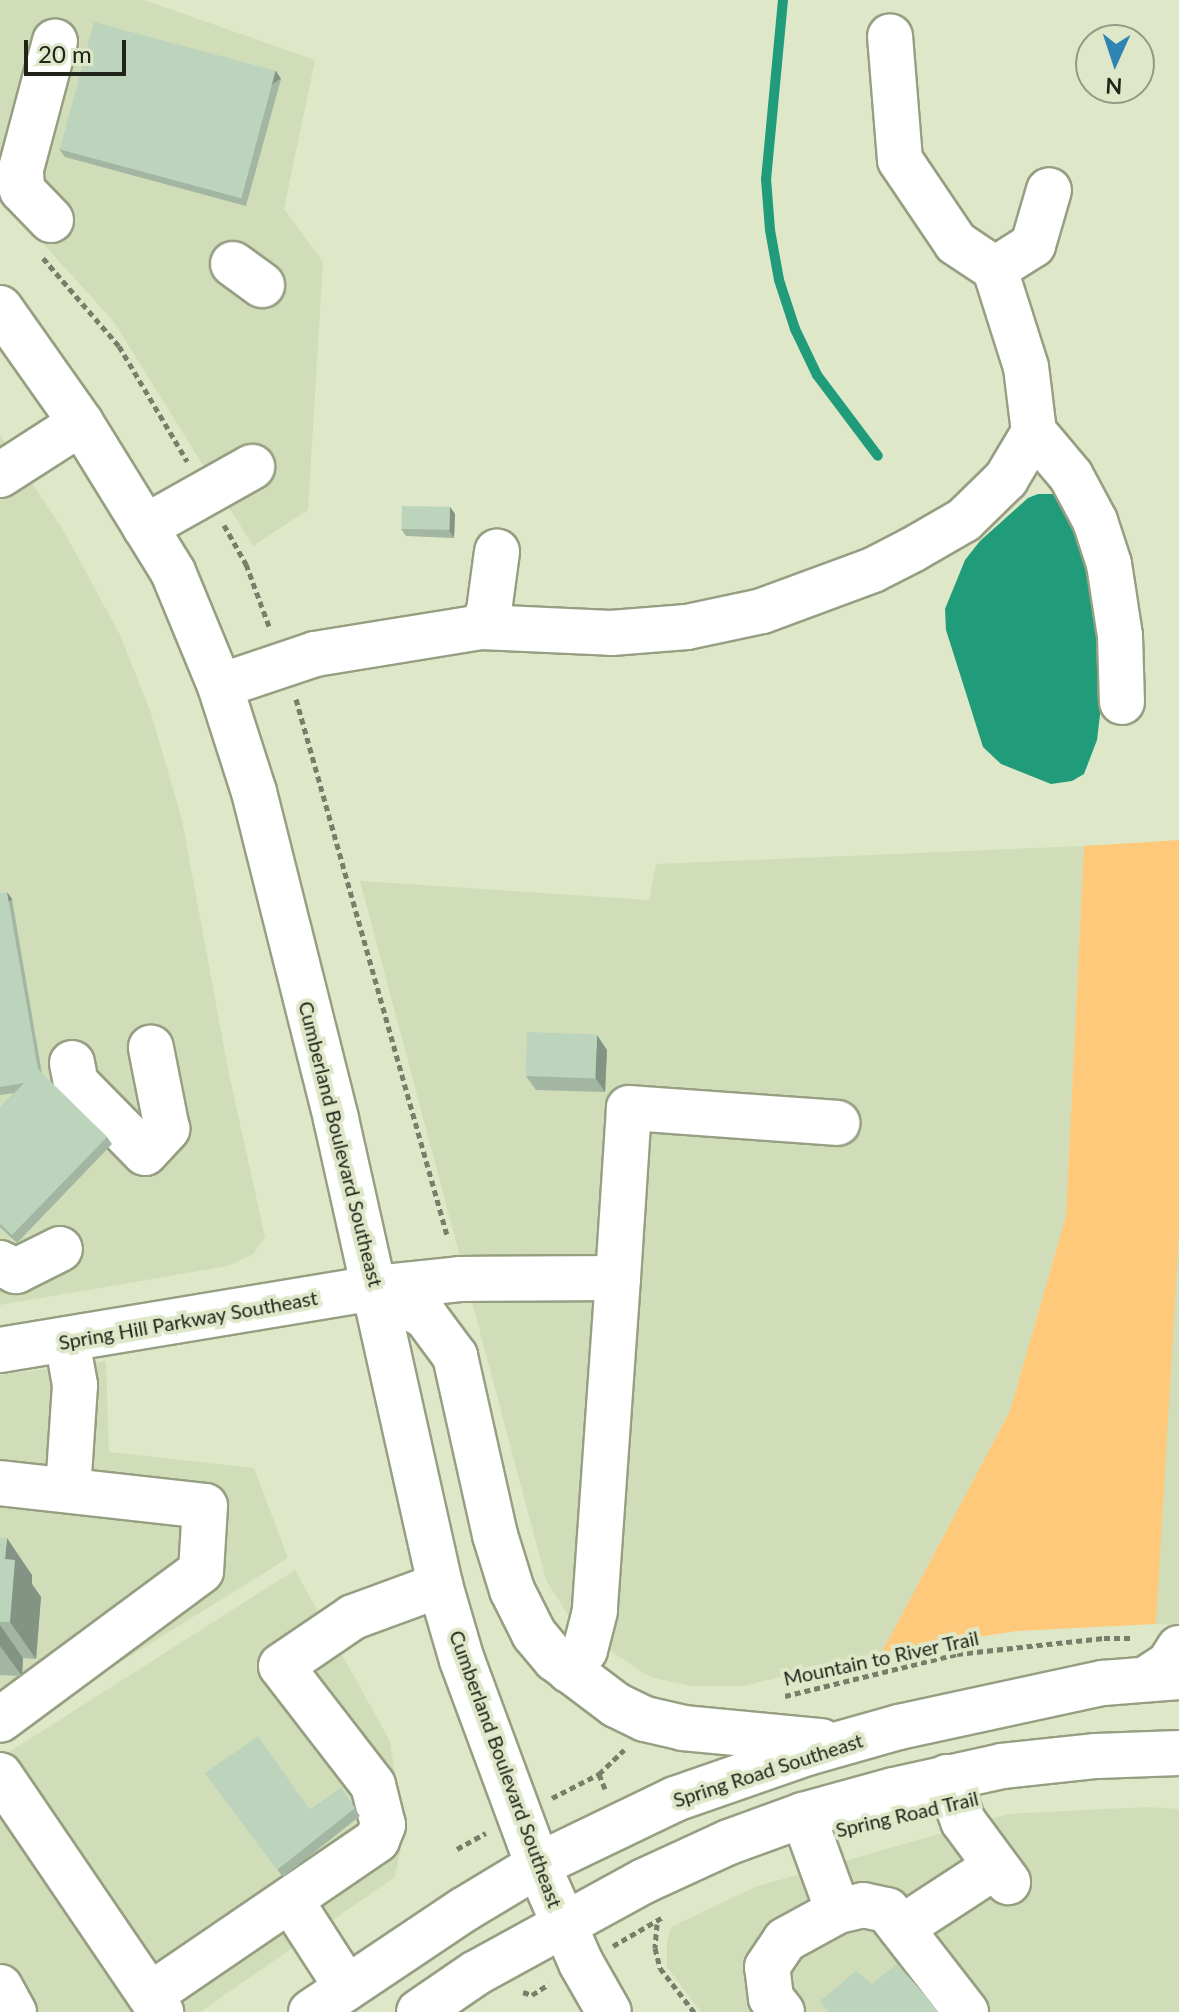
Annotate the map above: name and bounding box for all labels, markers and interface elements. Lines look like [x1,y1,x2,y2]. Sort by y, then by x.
scale bar [28,24,130,74]
north arrow [1075,24,1155,104]
text: 20 m [38,39,92,68]
text: N [1105,73,1123,100]
street label: Cumberland Boulevard Southeast [294,999,388,1289]
street label: Spring Hill Parkway Southeast [57,1285,319,1355]
street label: Mountain to River Trail [781,1625,981,1691]
street label: Cumberland Boulevard Southeast [445,1627,567,1911]
street label: Spring Road Southeast [670,1728,866,1812]
street label: Spring Road Trail [833,1786,981,1842]

